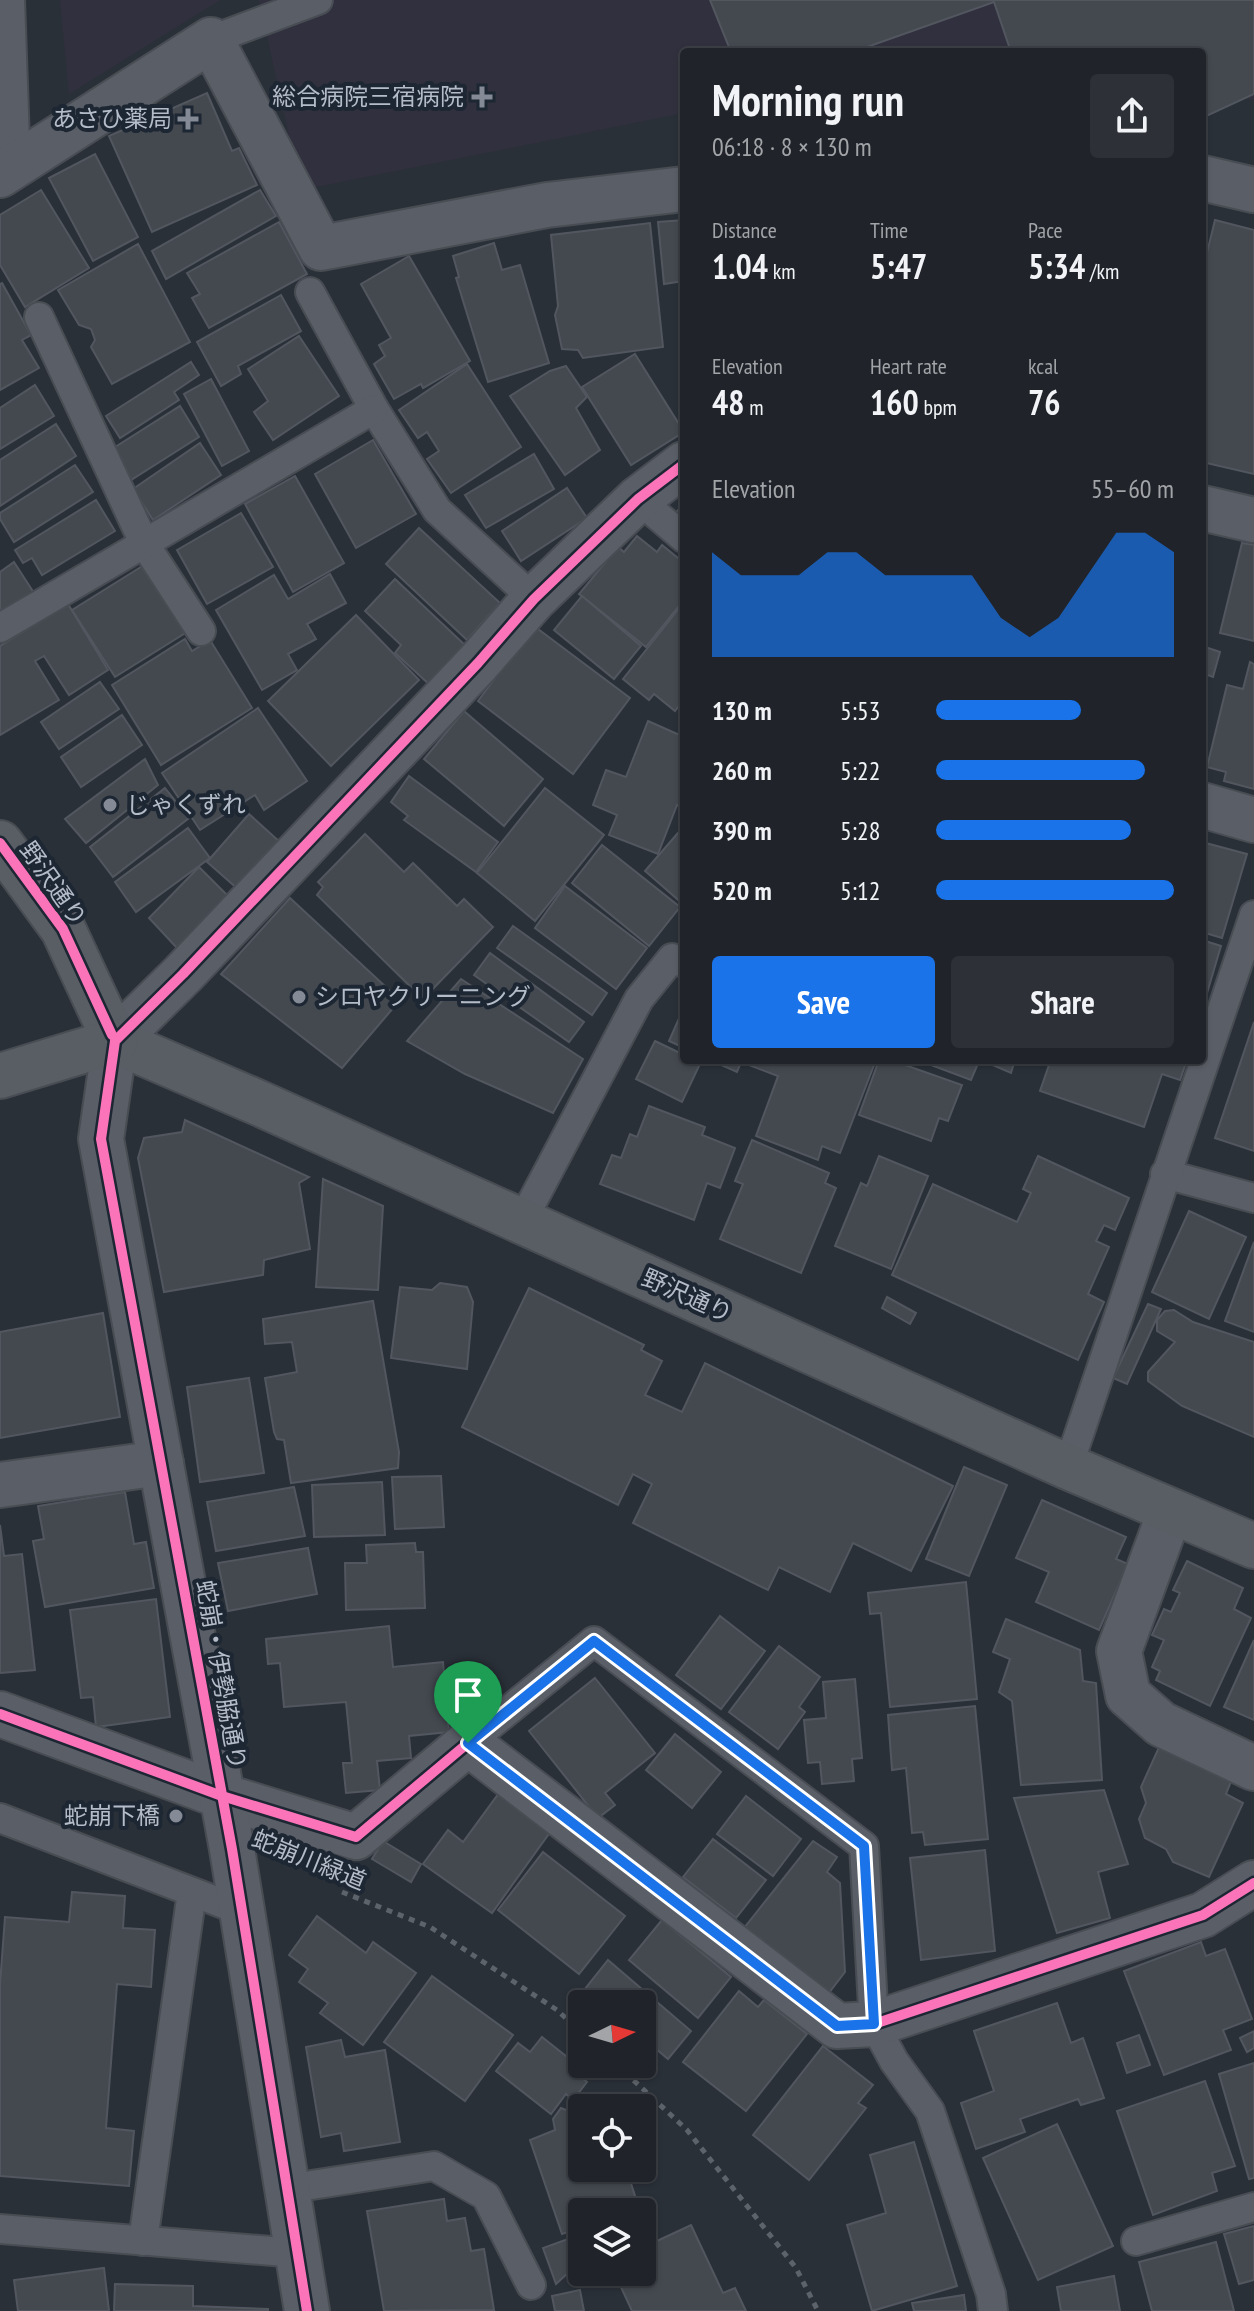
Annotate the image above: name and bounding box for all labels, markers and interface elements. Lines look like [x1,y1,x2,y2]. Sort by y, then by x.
text: Morning run [712,71,904,128]
button: share [1090,74,1174,158]
place label: 総合病院三宿病院 [272,81,464,112]
marker: 総合病院三宿病院 [471,86,493,108]
place label: あさひ薬局 [52,103,172,134]
marker: あさひ薬局 [179,110,197,128]
text: 06:18 · 8 × 130 m [712,130,872,163]
text: Distance [712,216,777,244]
text: Time [870,216,908,244]
text: Pace [1028,216,1063,244]
text: 1.04 [712,244,768,288]
text: 5:47 [870,244,927,288]
text: 5:34 [1028,244,1085,288]
text: km [768,257,796,285]
text: /km [1085,257,1119,285]
text: Elevation [712,352,783,380]
text: Heart rate [870,352,947,380]
text: kcal [1028,352,1058,380]
text: 48 [712,380,745,424]
text: 160 [870,380,919,424]
text: 76 [1028,380,1061,424]
text: m [745,393,764,421]
text: bpm [919,393,957,421]
text: Elevation [712,472,795,505]
text: 55–60 m [1091,472,1174,505]
text: 130 m [712,694,772,727]
text: 5:53 [840,694,880,727]
text: 260 m [712,754,772,787]
text: 5:22 [840,754,880,787]
place label: じゃくずれ [126,789,246,820]
marker: じゃくずれ [101,796,119,814]
text: 390 m [712,814,772,847]
text: 5:28 [840,814,880,847]
street label: 野沢通り [13,836,94,932]
text: 520 m [712,874,772,907]
text: 5:12 [840,874,880,907]
button: Save [712,956,935,1048]
button: Share [951,956,1174,1048]
place label: シロヤクリーニング [315,981,531,1012]
marker: シロヤクリーニング [290,988,308,1006]
street label: 野沢通り [637,1262,737,1329]
street label: 蛇崩・伊勢脇通り [190,1578,253,1772]
pin [434,1661,502,1743]
icon: arrive [446,1673,490,1717]
place label: 蛇崩下橋 [64,1800,160,1831]
marker: 蛇崩下橋 [167,1807,185,1825]
street label: 蛇崩川緑道 [248,1823,371,1896]
north arrow [568,1990,656,2078]
map controls [568,1990,656,2286]
button: locate [568,2094,656,2182]
button: layers [568,2198,656,2286]

